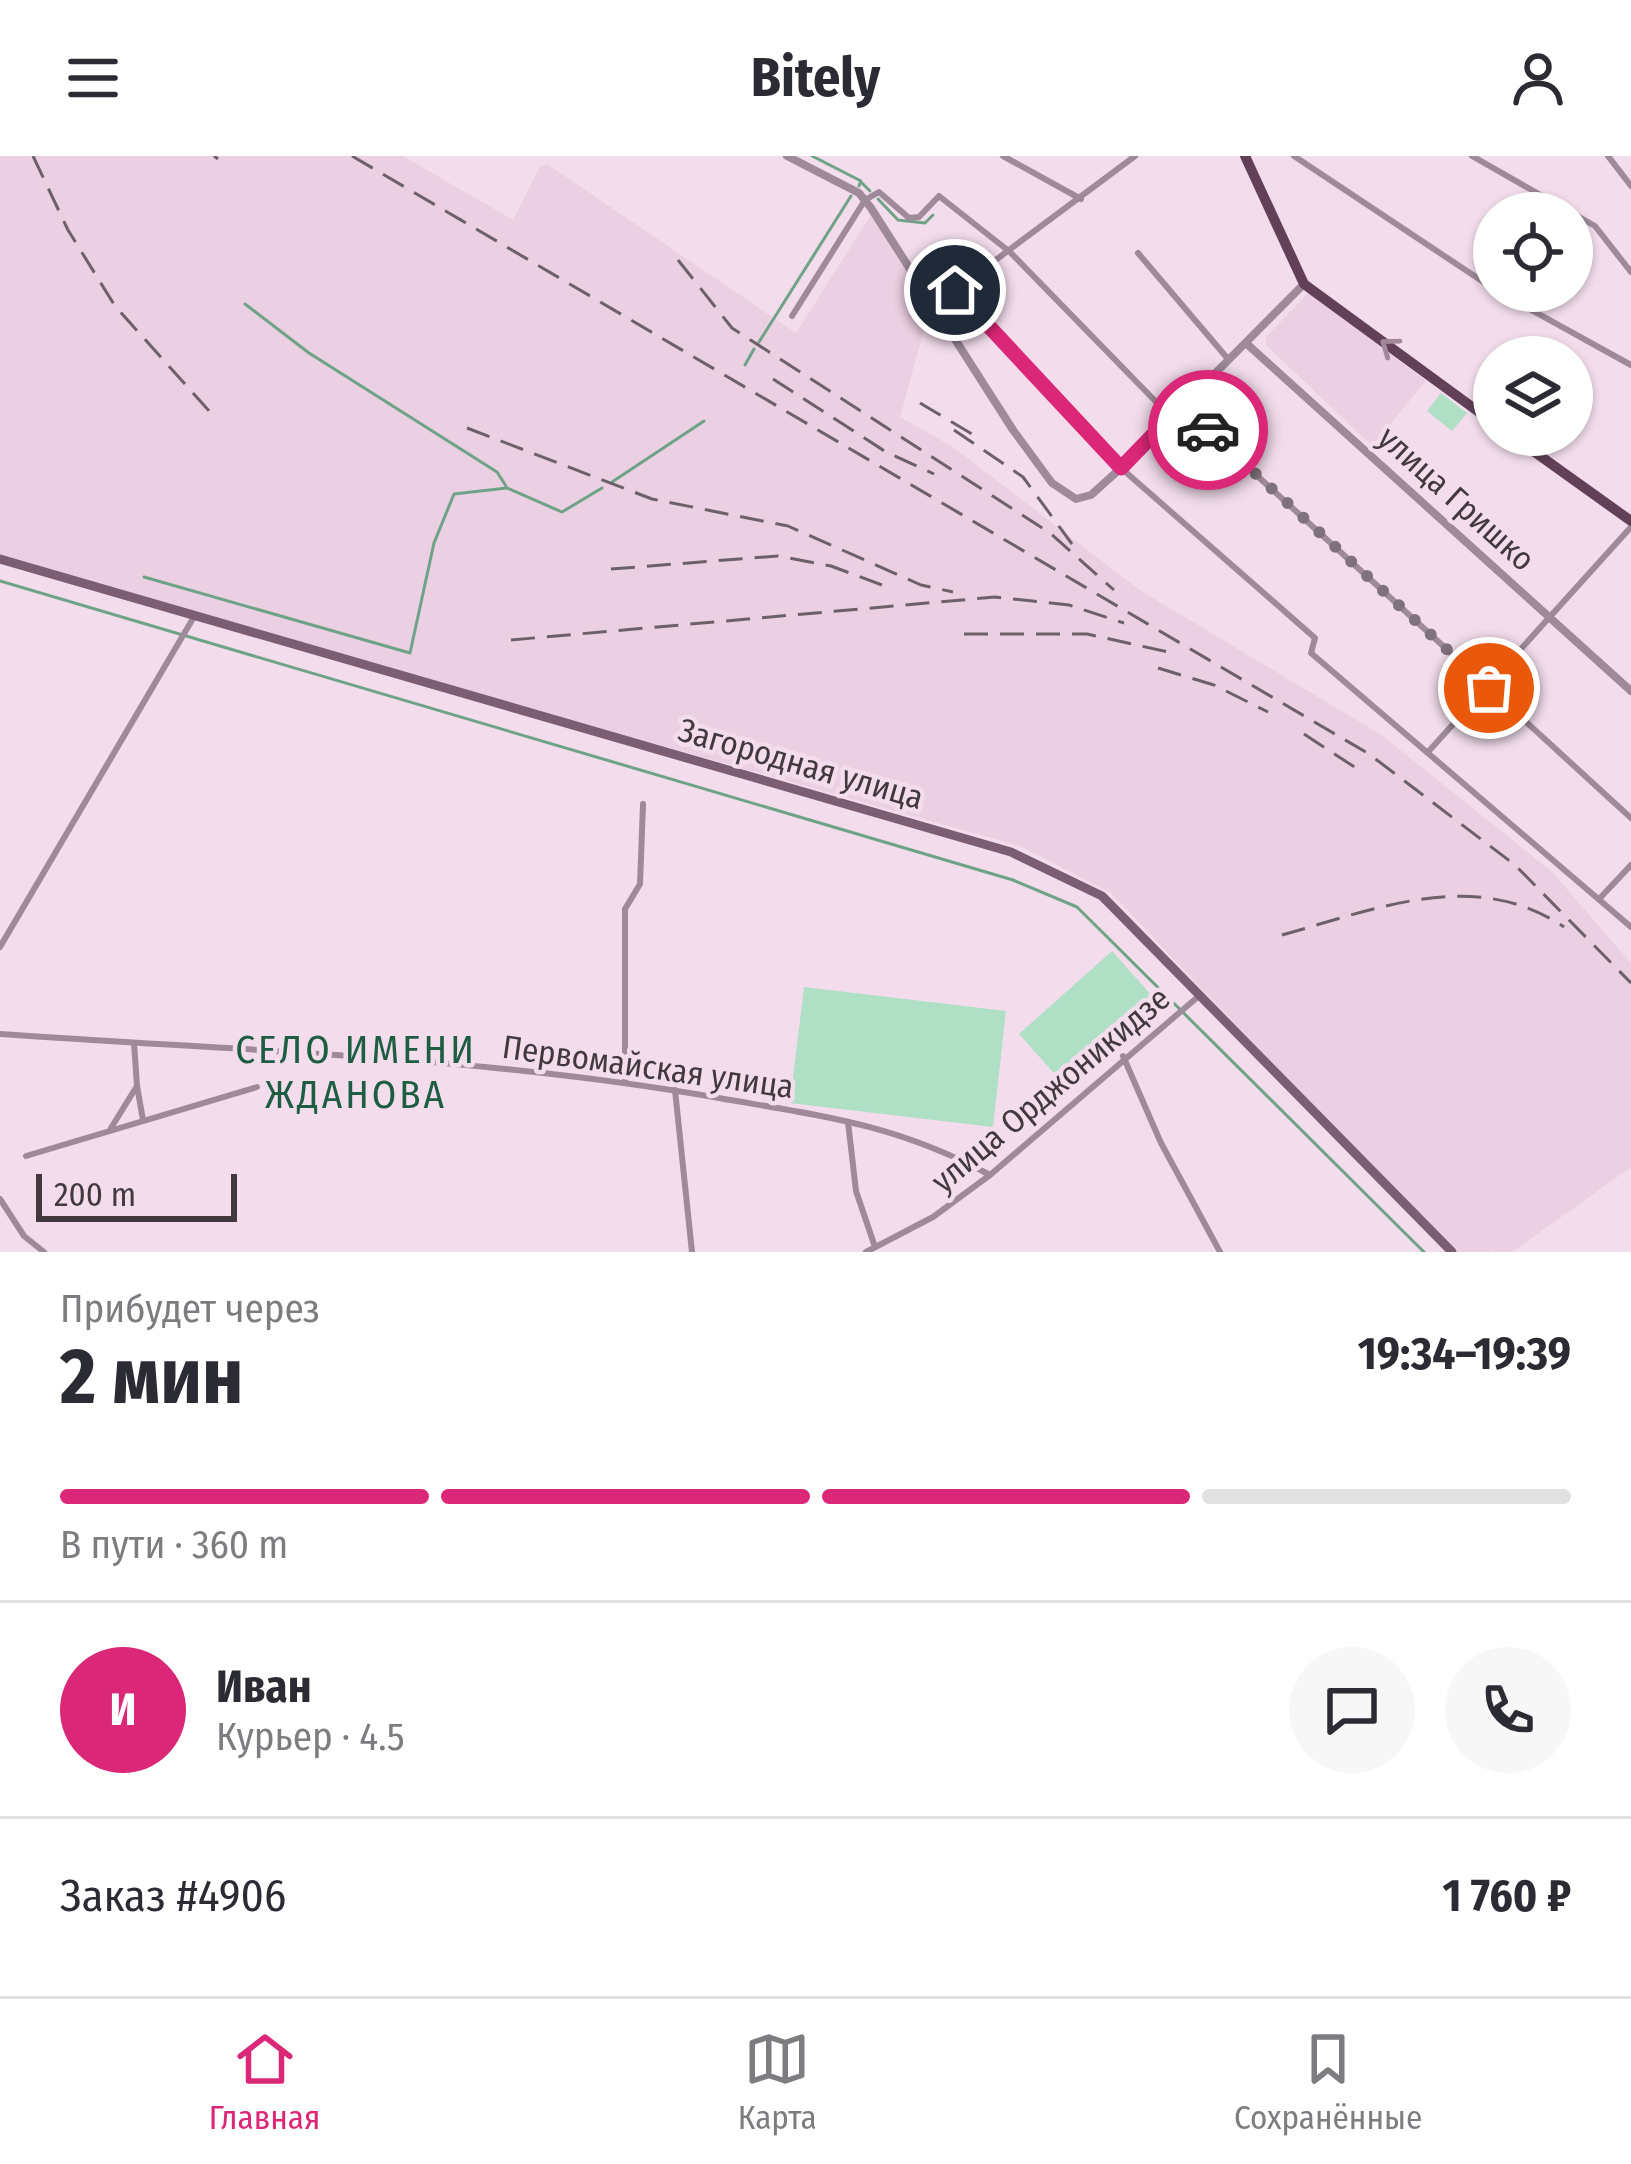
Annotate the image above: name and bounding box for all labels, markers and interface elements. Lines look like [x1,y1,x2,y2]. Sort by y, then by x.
icon: menu [60,45,126,111]
icon: person [1505,45,1571,111]
text: Bitely [751,46,880,110]
map controls [1473,192,1593,456]
button: locate [1473,192,1593,312]
pin [904,239,1006,341]
icon: home [922,257,988,323]
button: layers [1473,336,1593,456]
one-way arrow [1381,339,1402,361]
courier [1148,370,1268,490]
icon: car [1175,397,1241,463]
street label: улица Гришко [1370,418,1543,580]
pin [1438,637,1540,739]
icon: bag [1456,655,1522,721]
street label: Загородная улица [674,710,928,818]
street label: улица Орджоникидзе [923,978,1178,1201]
district label: СЕЛО ИМЕНИ ЖДАНОВА [235,1027,477,1118]
street label: Первомайская улица [500,1027,796,1107]
scale bar [36,1168,237,1221]
text: 200 m [54,1175,136,1215]
text: Прибудет через [60,1286,320,1332]
text: 19:34–19:39 [1358,1327,1571,1381]
text: 2 мин [60,1330,243,1424]
text: В пути · 360 m [60,1522,288,1568]
button: chat [1289,1647,1415,1773]
button: phone [1445,1647,1571,1773]
text: Иван [216,1660,312,1714]
text: И [110,1683,136,1737]
text: Курьер · 4.5 [216,1714,405,1760]
text: Заказ #4906 [60,1869,286,1923]
text: 1 760 ₽ [1442,1869,1571,1923]
tab: Главная [209,2026,320,2138]
tab: Карта [738,2026,817,2138]
tab: Сохранённые [1234,2026,1422,2138]

